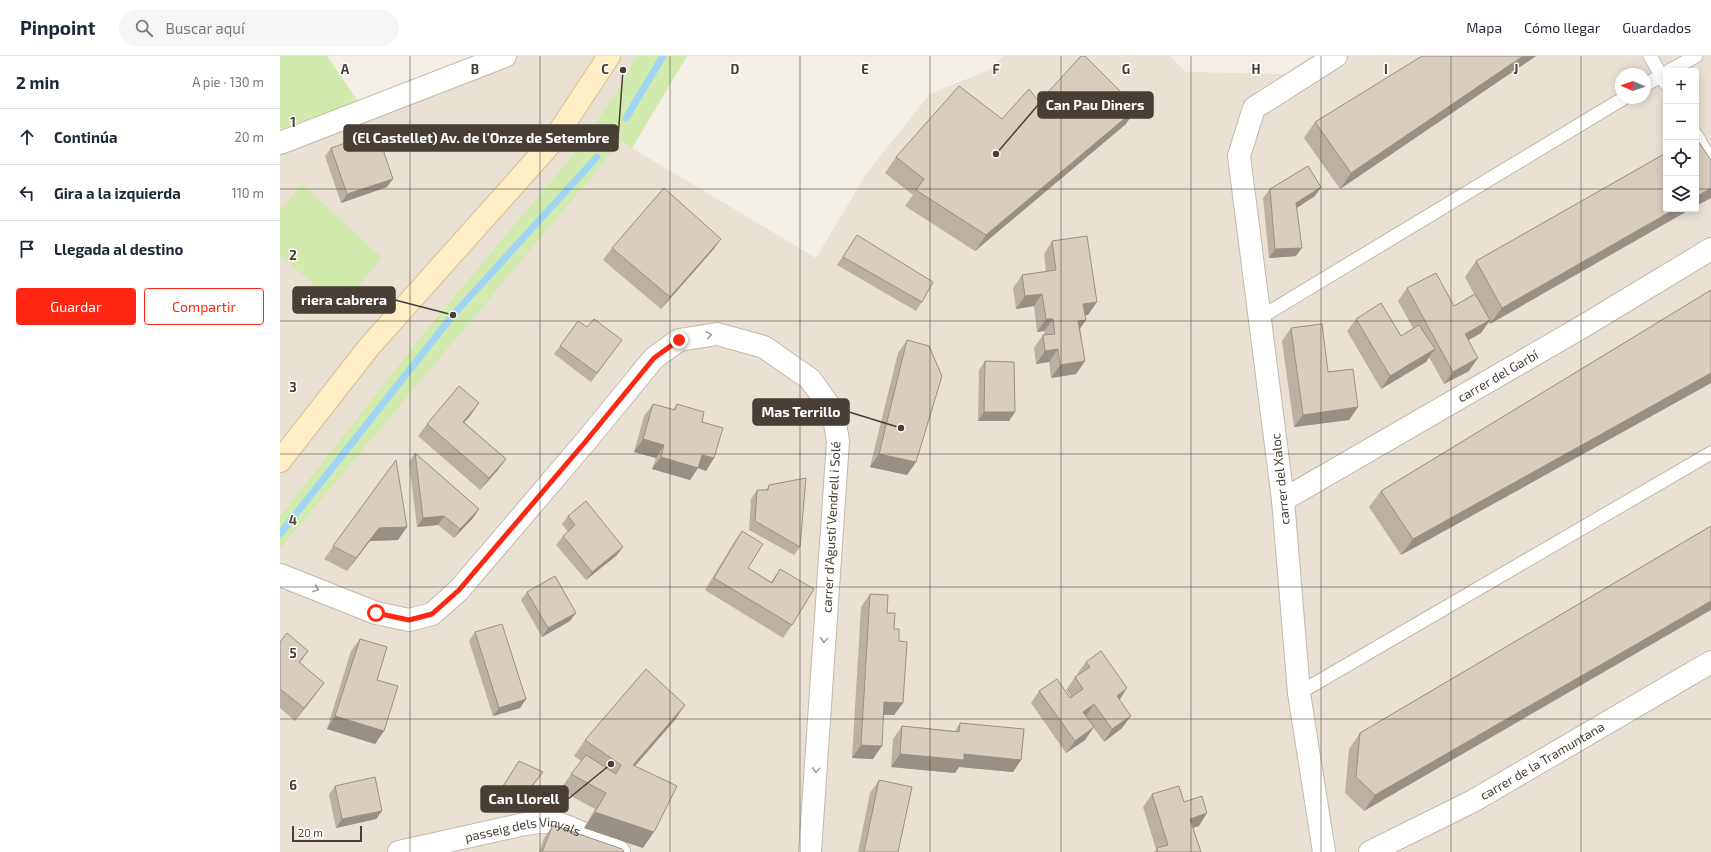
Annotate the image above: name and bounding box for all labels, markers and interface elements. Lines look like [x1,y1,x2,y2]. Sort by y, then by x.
search box [119,10,399,46]
text: Pinpoint [20,16,95,39]
icon: search [133,17,155,39]
text: Buscar aquí [165,19,245,37]
text: Mapa [1466,19,1502,36]
text: Cómo llegar [1524,19,1600,36]
text: Guardados [1622,19,1691,36]
text: A [341,61,350,77]
text: B [471,61,479,77]
text: C [601,61,609,77]
text: D [731,61,740,77]
text: E [861,61,869,77]
text: F [992,61,1000,77]
text: G [1122,61,1130,77]
text: H [1252,61,1261,77]
text: I [1384,61,1388,77]
text: J [1514,61,1518,77]
north arrow [1615,68,1651,104]
map controls [1663,68,1699,212]
button: + [1663,68,1699,104]
text: 2 min [16,72,59,92]
text: A pie · 130 m [192,74,264,90]
callout: Can Pau Diners [1038,92,1153,118]
text: Can Pau Diners [1046,96,1144,113]
button: − [1663,104,1699,140]
text: 1 [290,114,296,130]
callout: (El Castellet) Av. de l'Onze de Setembre [344,125,618,151]
icon: ahead [16,126,38,148]
text: Continúa [54,128,117,146]
text: 20 m [235,129,264,145]
text: (El Castellet) Av. de l'Onze de Setembre [353,129,609,146]
button: locate [1663,140,1699,176]
button: layers [1663,176,1699,212]
icon: left [16,182,38,204]
text: Gira a la izquierda [54,184,181,202]
text: 110 m [232,185,264,201]
icon: arrive [16,238,38,260]
text: Llegada al destino [54,240,183,258]
text: 2 [289,247,297,263]
callout: riera cabrera [293,287,395,313]
button: Guardar [16,288,136,325]
button: Compartir [144,288,264,325]
text: riera cabrera [301,291,387,308]
route end [670,331,688,349]
one-way arrow [706,331,712,340]
street label: carrer del Garbí [1454,346,1542,405]
text: 3 [289,379,297,395]
callout: Mas Terrillo [753,399,849,425]
text: Mas Terrillo [761,403,841,420]
street label: carrer del Xaloc [1267,432,1293,526]
street label: carrer d'Agustí Vendrell i Solé [819,441,843,613]
text: 4 [289,512,297,528]
one-way arrow [312,584,320,592]
route start [367,604,385,622]
one-way arrow [820,637,829,643]
text: 5 [289,645,297,661]
street label: carrer de la Tramuntana [1477,718,1607,803]
one-way arrow [811,767,820,773]
text: 6 [289,777,297,793]
callout: Can Llorell [481,786,568,812]
text: Can Llorell [489,790,560,807]
street label: passeig dels Vinyals [463,814,584,845]
scale bar [292,824,362,843]
text: 20 m [298,826,323,839]

